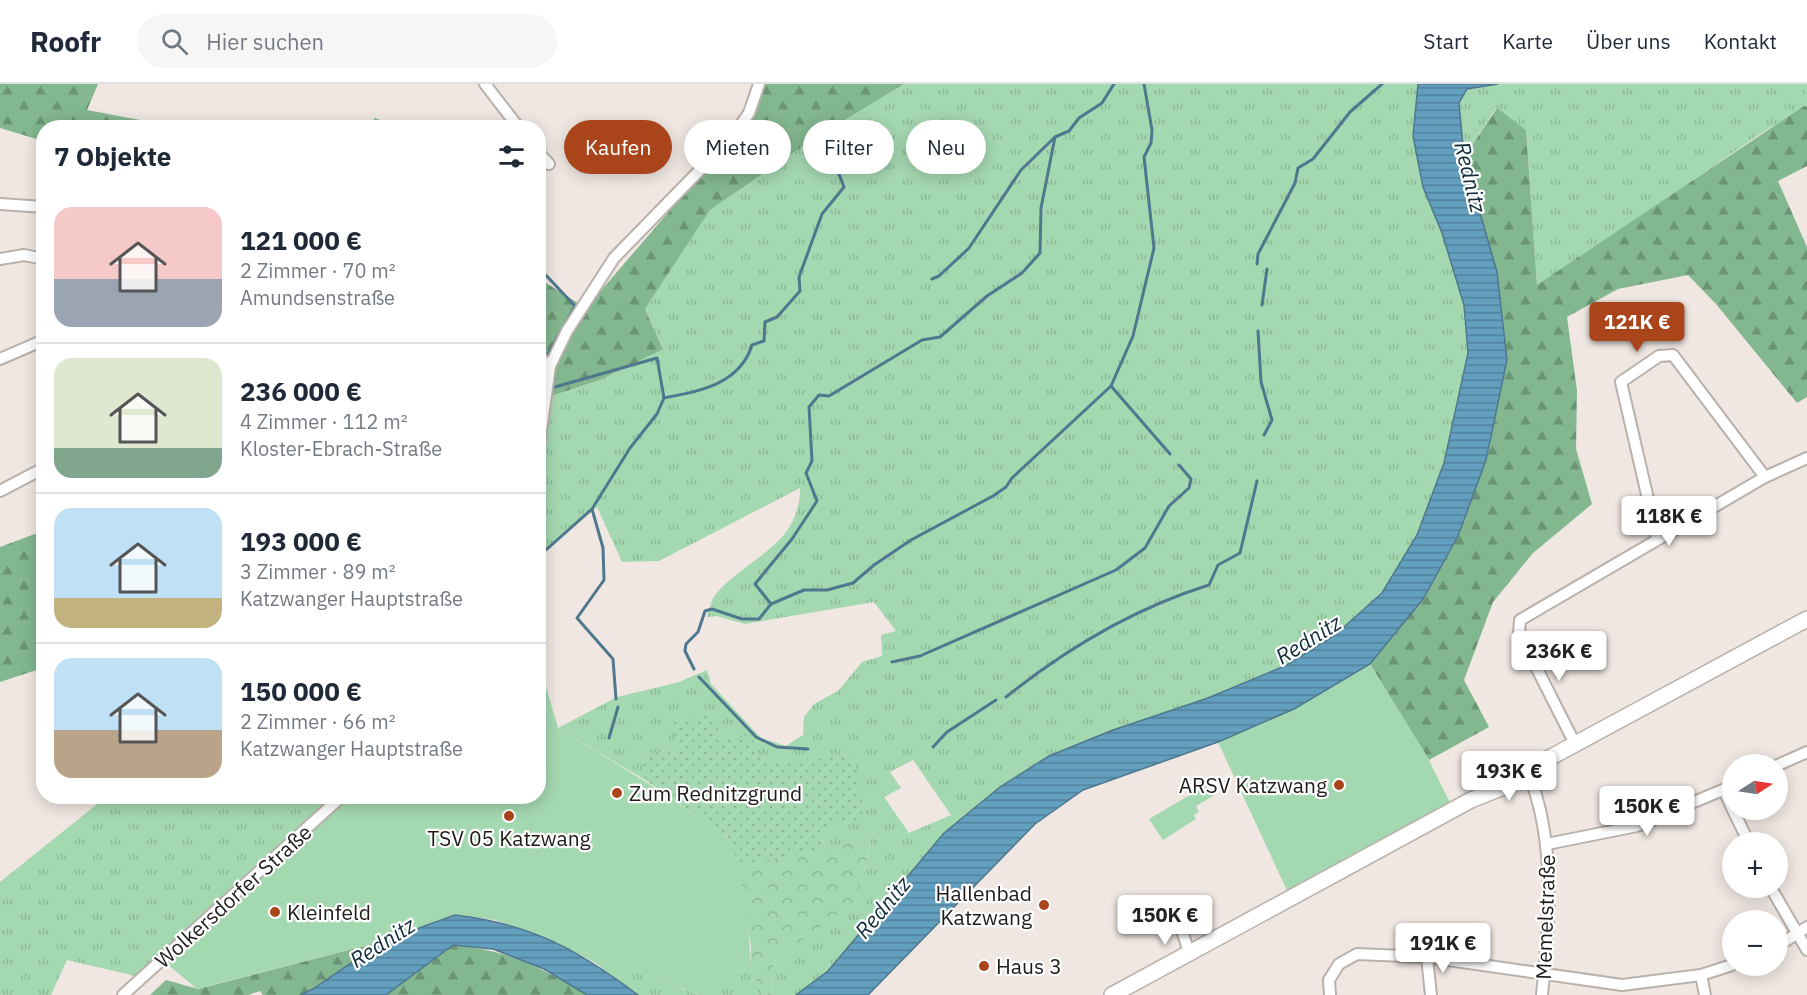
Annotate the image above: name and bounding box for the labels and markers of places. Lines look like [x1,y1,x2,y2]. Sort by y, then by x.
pin: 121K € [1588,302,1686,353]
pin: 118K € [1620,496,1718,547]
pin: 236K € [1510,631,1608,682]
pin: 193K € [1460,751,1558,802]
place label: ARSV Katzwang [1179,771,1327,799]
marker: ARSV Katzwang [1332,778,1346,792]
place label: Zum Rednitzgrund [629,779,802,807]
marker: Zum Rednitzgrund [610,786,624,800]
pin: 150K € [1598,786,1696,837]
marker: TSV 05 Katzwang [502,809,516,823]
place label: TSV 05 Katzwang [427,824,591,852]
place label: Hallenbad Katzwang [936,879,1032,931]
pin: 150K € [1116,895,1214,946]
place label: Kleinfeld [287,898,371,926]
marker: Hallenbad Katzwang [1037,898,1051,912]
marker: Kleinfeld [268,905,282,919]
pin: 191K € [1394,923,1492,974]
place label: Haus 3 [996,952,1062,980]
marker: Haus 3 [977,959,991,973]

